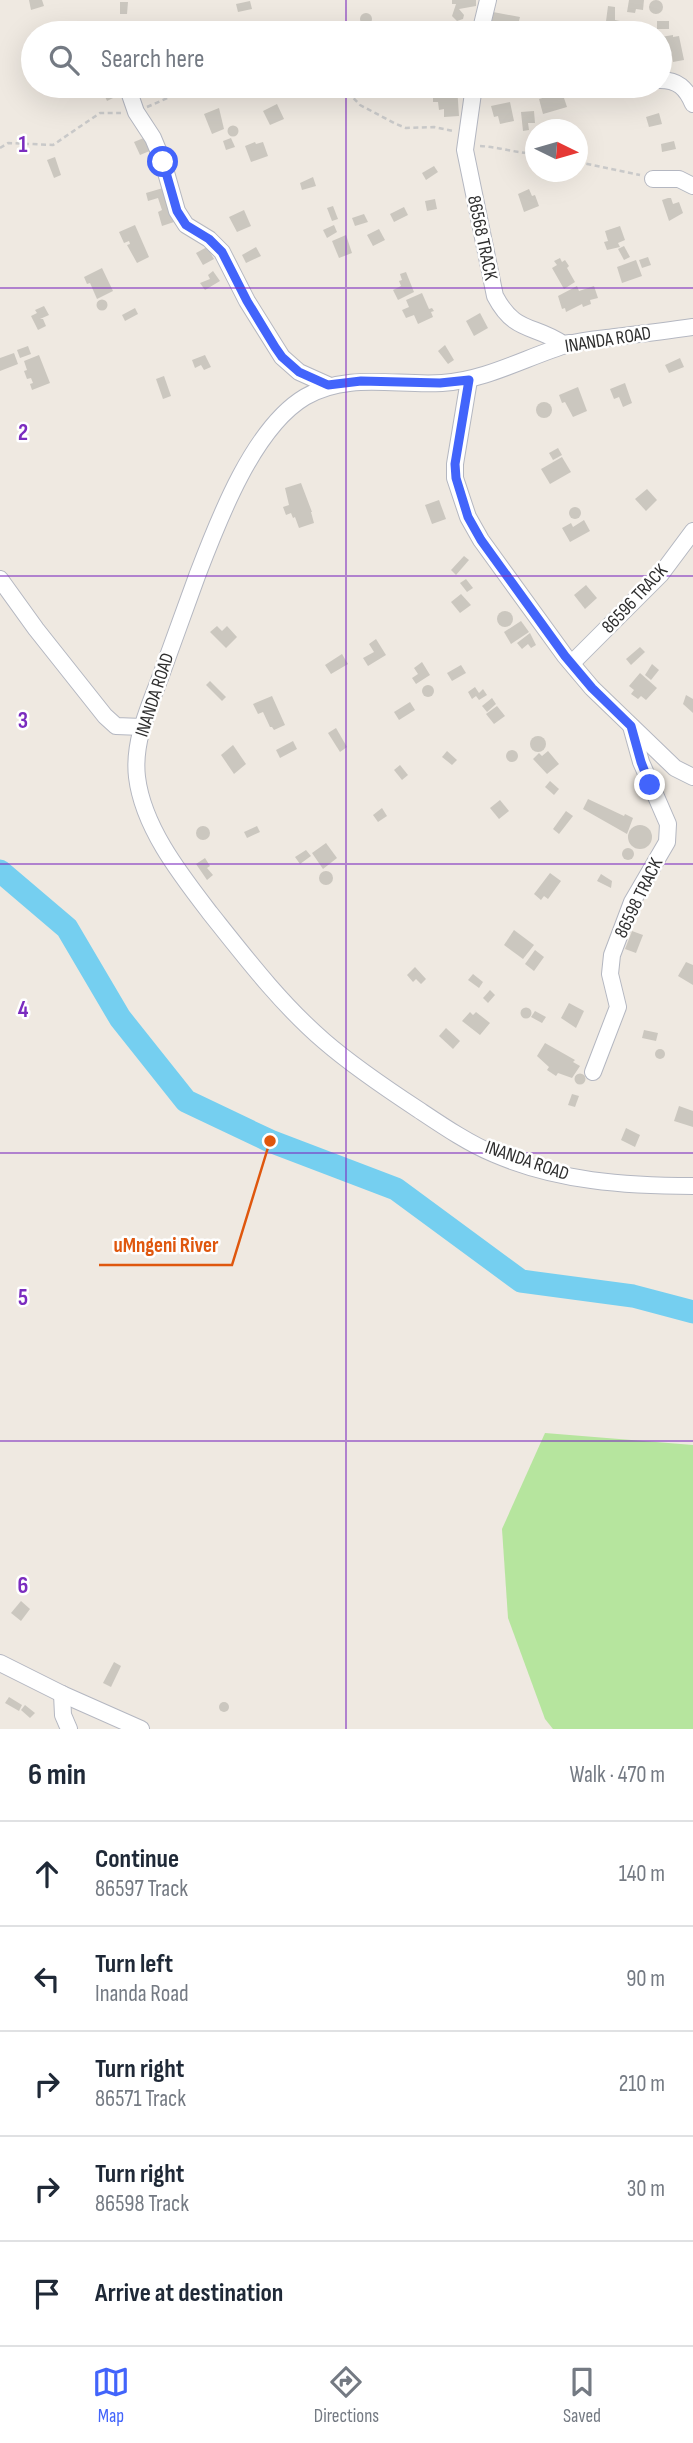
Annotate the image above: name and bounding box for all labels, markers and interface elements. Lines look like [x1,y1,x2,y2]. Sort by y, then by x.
search box [21,21,672,98]
icon: search [45,41,83,79]
text: Search here [101,44,204,75]
north arrow [525,119,588,182]
text: 1 [18,131,28,159]
route start [147,146,178,177]
street label: 86568 TRACK [462,193,502,283]
street label: INANDA ROAD [563,322,653,358]
text: 2 [18,419,28,447]
street label: 86596 TRACK [597,559,673,638]
street label: INANDA ROAD [131,650,179,740]
text: 3 [18,707,28,735]
route end [634,769,665,800]
street label: 86598 TRACK [610,854,668,942]
text: 4 [18,996,29,1024]
street label: INANDA ROAD [482,1136,572,1186]
callout: uMngeni River [99,1223,232,1265]
text: uMngeni River [114,1233,219,1258]
text: 5 [18,1284,28,1312]
text: 6 [18,1572,28,1600]
text: 6 min [28,1757,86,1793]
text: Walk · 470 m [570,1761,665,1789]
text: Continue [95,1844,179,1875]
icon: ahead [28,1855,66,1893]
text: 140 m [619,1860,665,1888]
text: 86597 Track [95,1875,188,1903]
text: Turn left [95,1949,173,1980]
icon: left [28,1960,66,1998]
text: 90 m [626,1965,665,1993]
text: Inanda Road [95,1980,189,2008]
text: Turn right [95,2054,184,2085]
icon: right [28,2065,66,2103]
text: 210 m [619,2070,665,2098]
text: 86571 Track [95,2085,186,2113]
text: Turn right [95,2159,184,2190]
icon: right [28,2170,66,2208]
text: 30 m [627,2175,665,2203]
text: 86598 Track [95,2190,189,2218]
icon: arrive [28,2275,66,2313]
text: Arrive at destination [95,2278,283,2309]
tab: Map [92,2363,130,2428]
tab: Directions [314,2363,379,2428]
tab: Saved [563,2363,601,2428]

